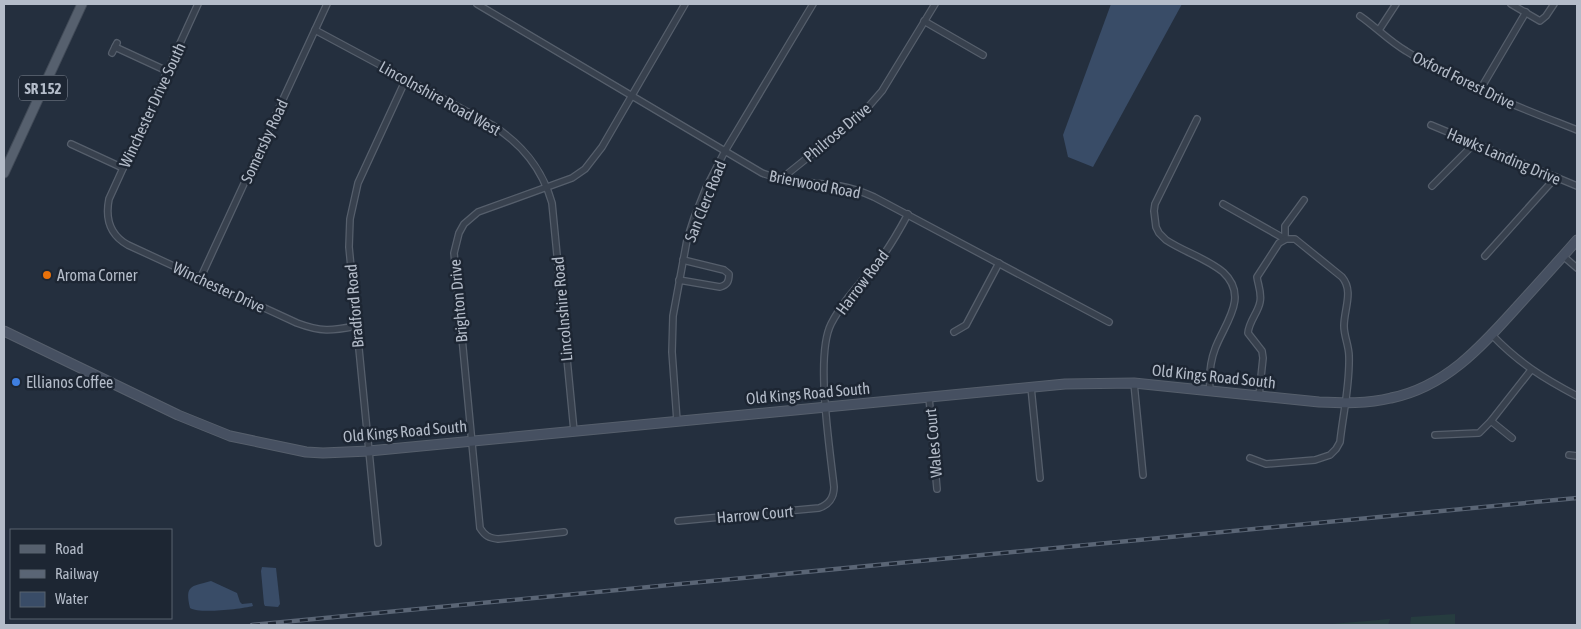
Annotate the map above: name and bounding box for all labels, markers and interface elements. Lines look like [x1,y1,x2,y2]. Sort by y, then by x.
street label: Winchester Drive South [115,40,189,170]
street label: Oxford Forest Drive [1410,47,1518,113]
street label: Lincolnshire Road West [376,57,504,139]
road number: SR 152 [19,76,67,100]
street label: Somersby Road [237,96,292,186]
street label: Philrose Drive [800,99,874,165]
street label: Hawks Landing Drive [1444,124,1564,189]
street label: San Clerc Road [681,158,729,244]
street label: Brierwood Road [768,166,862,202]
street label: Harrow Road [832,246,892,318]
street label: Lincolnshire Road [548,256,576,362]
street label: Winchester Drive [170,258,268,316]
street label: Brighton Drive [445,258,472,343]
street label: Bradford Road [341,263,367,349]
place label: Aroma Corner [57,266,138,284]
marker: Aroma Corner [41,269,53,281]
street label: Old Kings Road South [1151,361,1277,392]
place label: Ellianos Coffee [26,373,113,391]
marker: Ellianos Coffee [10,376,22,388]
street label: Old Kings Road South [745,379,871,408]
street label: Wales Court [921,407,945,478]
street label: Old Kings Road South [342,417,468,446]
street label: Harrow Court [716,502,794,526]
legend [10,529,172,619]
text: Road [55,540,84,557]
text: Railway [55,565,99,582]
text: Water [55,590,88,607]

